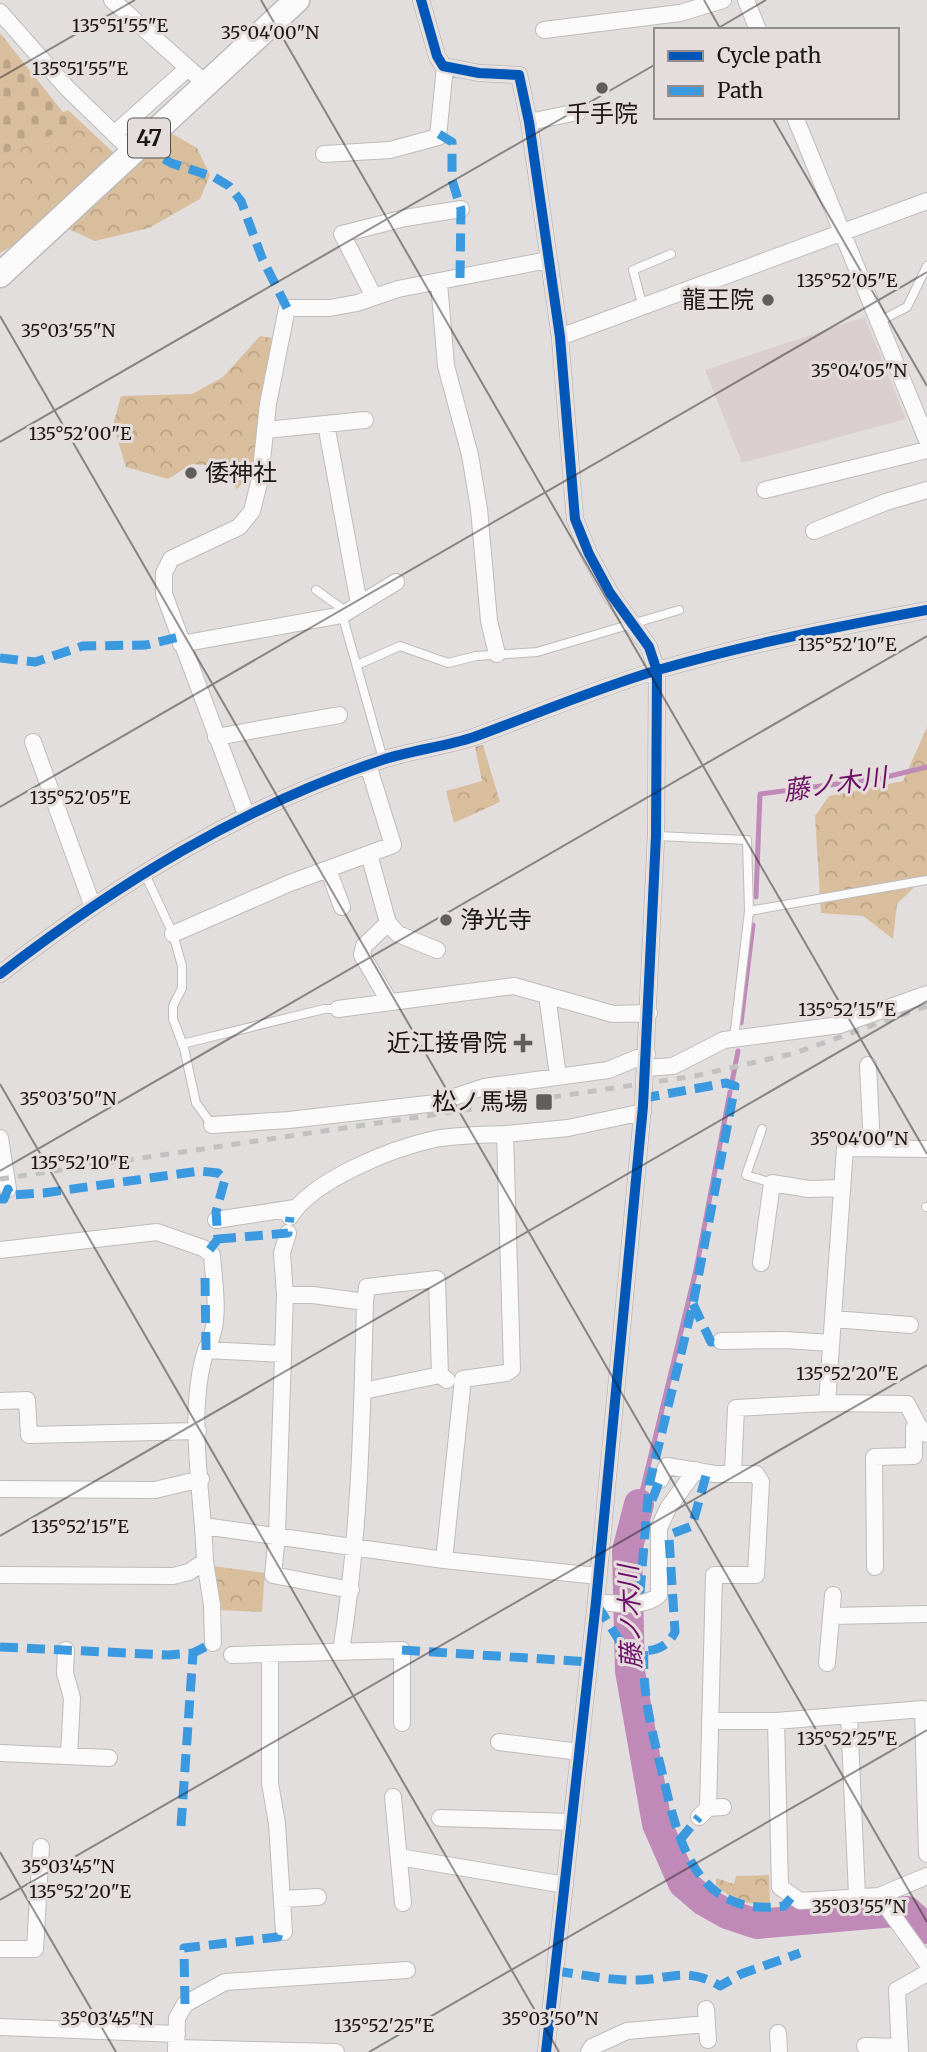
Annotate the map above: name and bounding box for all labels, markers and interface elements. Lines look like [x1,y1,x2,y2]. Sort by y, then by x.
text: 135°51'55"E [72,14,168,37]
text: 35°04'00"N [221,21,319,44]
legend [654,28,899,119]
text: Cycle path [717,42,821,69]
text: 135°51'55"E [32,57,128,80]
text: Path [717,77,763,104]
marker: 千手院 [594,80,610,96]
place label: 千手院 [566,98,638,129]
road number: 47 [128,119,170,158]
text: 135°52'05"E [797,269,898,292]
place label: 龍王院 [682,284,754,315]
marker: 龍王院 [760,292,776,308]
text: 35°03'55"N [21,319,115,342]
text: 35°04'05"N [811,359,907,382]
text: 135°52'00"E [29,422,132,445]
place label: 倭神社 [205,457,277,488]
marker: 倭神社 [183,465,199,481]
text: 135°52'10"E [798,633,897,656]
water label: 藤ノ木川 [781,760,892,807]
text: 135°52'05"E [30,786,131,809]
place label: 浄光寺 [460,904,532,935]
marker: 浄光寺 [438,912,454,928]
text: 135°52'15"E [798,998,896,1021]
place label: 近江接骨院 [387,1027,507,1058]
marker: 近江接骨院 [513,1033,533,1053]
place label: 松ノ馬場 [432,1086,528,1117]
text: 35°03'50"N [20,1087,116,1110]
marker: 松ノ馬場 [534,1092,554,1112]
text: 35°04'00"N [810,1127,908,1150]
text: 135°52'10"E [31,1151,130,1174]
text: 135°52'20"E [796,1362,898,1385]
text: 135°52'15"E [31,1515,129,1538]
water label: 藤ノ木川 [611,1561,648,1670]
text: 135°52'25"E [797,1727,898,1750]
text: 35°03'45"N [21,1855,115,1878]
text: 135°52'20"E [29,1880,131,1903]
text: 35°03'55"N [812,1895,906,1918]
text: 35°03'45"N [60,2007,154,2030]
text: 35°03'50"N [502,2007,598,2030]
text: 135°52'25"E [334,2014,435,2037]

